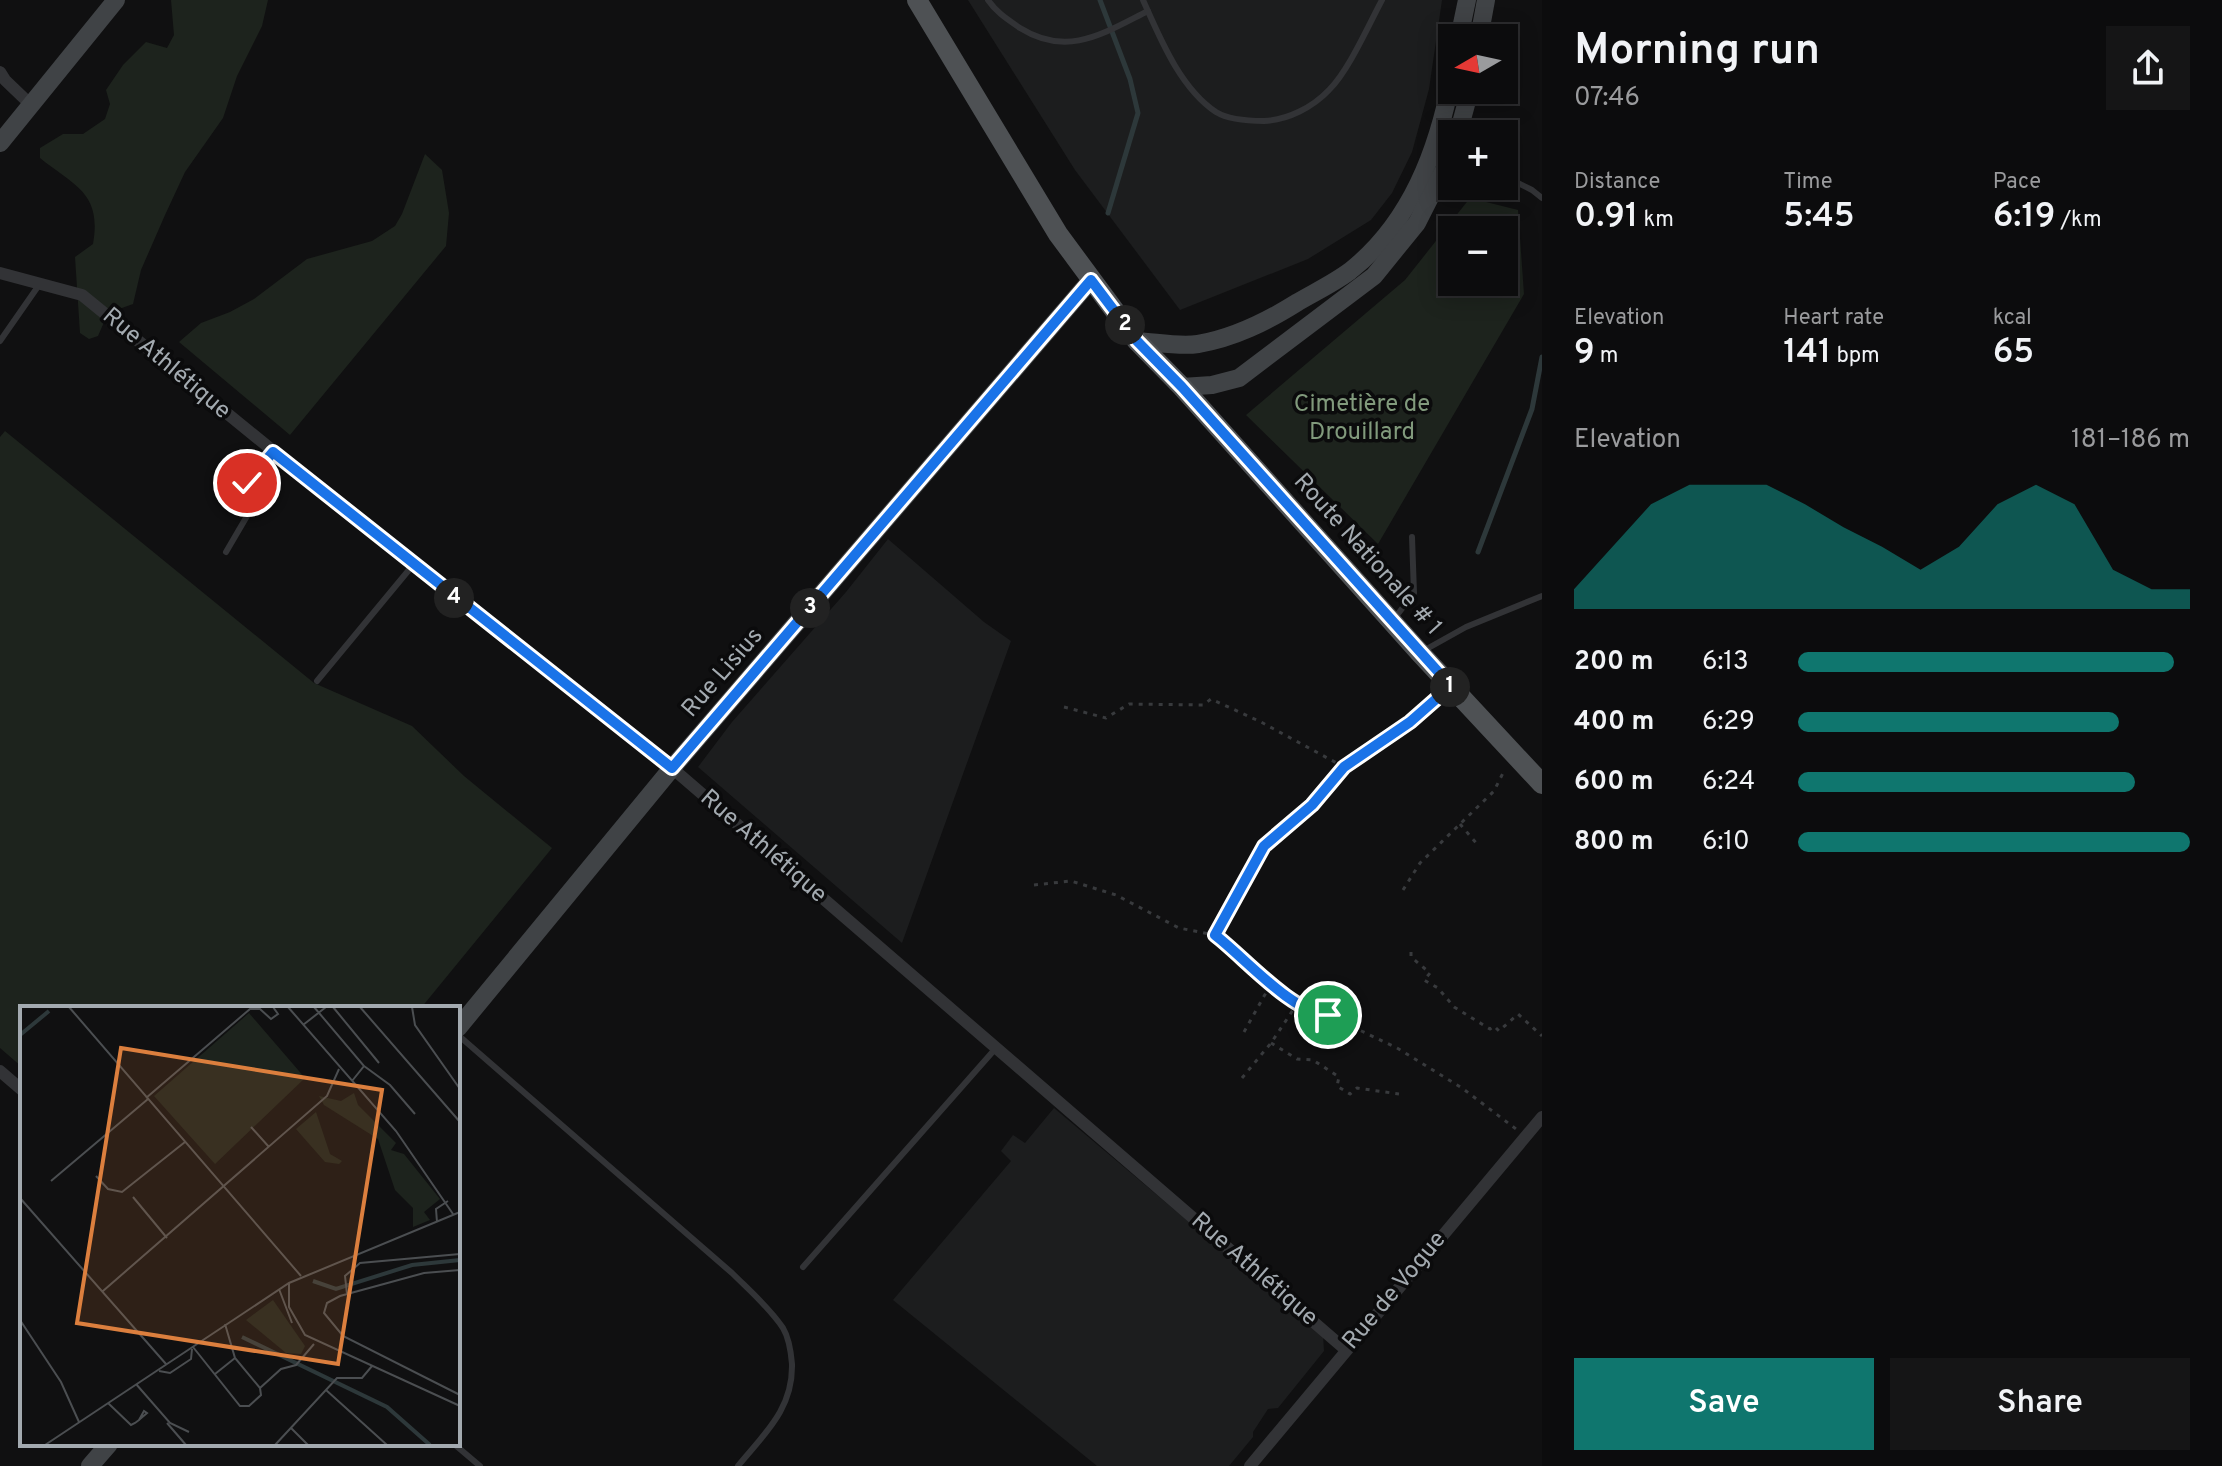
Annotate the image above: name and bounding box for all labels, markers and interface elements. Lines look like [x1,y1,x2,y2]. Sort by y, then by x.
north arrow [1438,24,1518,104]
map controls [1438,24,1518,296]
text: Morning run [1574,24,1820,80]
button: share [2106,26,2190,110]
text: 07:46 [1574,82,1640,115]
button: + [1438,120,1518,200]
text: Distance [1574,169,1660,196]
text: Time [1783,169,1833,196]
text: Pace [1993,169,2041,196]
text: 0.91 [1574,196,1638,239]
text: 5:45 [1783,196,1855,239]
text: 6:19 [1993,196,2055,239]
text: km [1638,207,1674,234]
text: /km [2055,207,2102,234]
button: − [1438,216,1518,296]
street label: Rue Athlétique [96,302,236,426]
pin: 2 [1105,305,1145,345]
text: Elevation [1574,305,1664,332]
text: Heart rate [1783,305,1884,332]
text: kcal [1993,305,2032,332]
text: 2 [1118,311,1132,338]
text: 9 [1574,332,1595,375]
text: 141 [1783,332,1831,375]
text: 65 [1993,332,2034,375]
text: m [1595,343,1619,370]
text: bpm [1831,343,1880,370]
park label: Cimetière de Drouillard [1294,390,1430,448]
text: Elevation [1574,424,1681,457]
text: 181–186 m [2071,424,2190,457]
pin [213,449,281,517]
icon: check [225,461,269,505]
street label: Route Nationale # 1 [1286,468,1448,642]
pin: 4 [434,578,474,618]
text: 4 [447,584,461,611]
pin: 3 [790,588,830,628]
text: 3 [803,594,817,621]
street label: Rue Lisius [676,622,770,724]
text: 200 m [1574,646,1653,679]
text: 6:13 [1702,646,1749,679]
pin: 1 [1430,667,1470,707]
text: 1 [1446,673,1454,700]
text: 400 m [1574,706,1654,739]
text: 6:29 [1702,706,1755,739]
text: 600 m [1574,766,1654,799]
text: 6:24 [1702,766,1755,799]
street label: Rue Athlétique [693,784,833,910]
text: 800 m [1574,826,1654,859]
text: 6:10 [1702,826,1750,859]
pin [1294,981,1362,1049]
icon: arrive [1306,993,1350,1037]
inset map [20,1006,460,1446]
street label: Rue Athlétique [1184,1207,1324,1333]
street label: Rue de Vogue [1337,1226,1453,1356]
button: Save [1574,1358,1874,1450]
button: Share [1890,1358,2190,1450]

